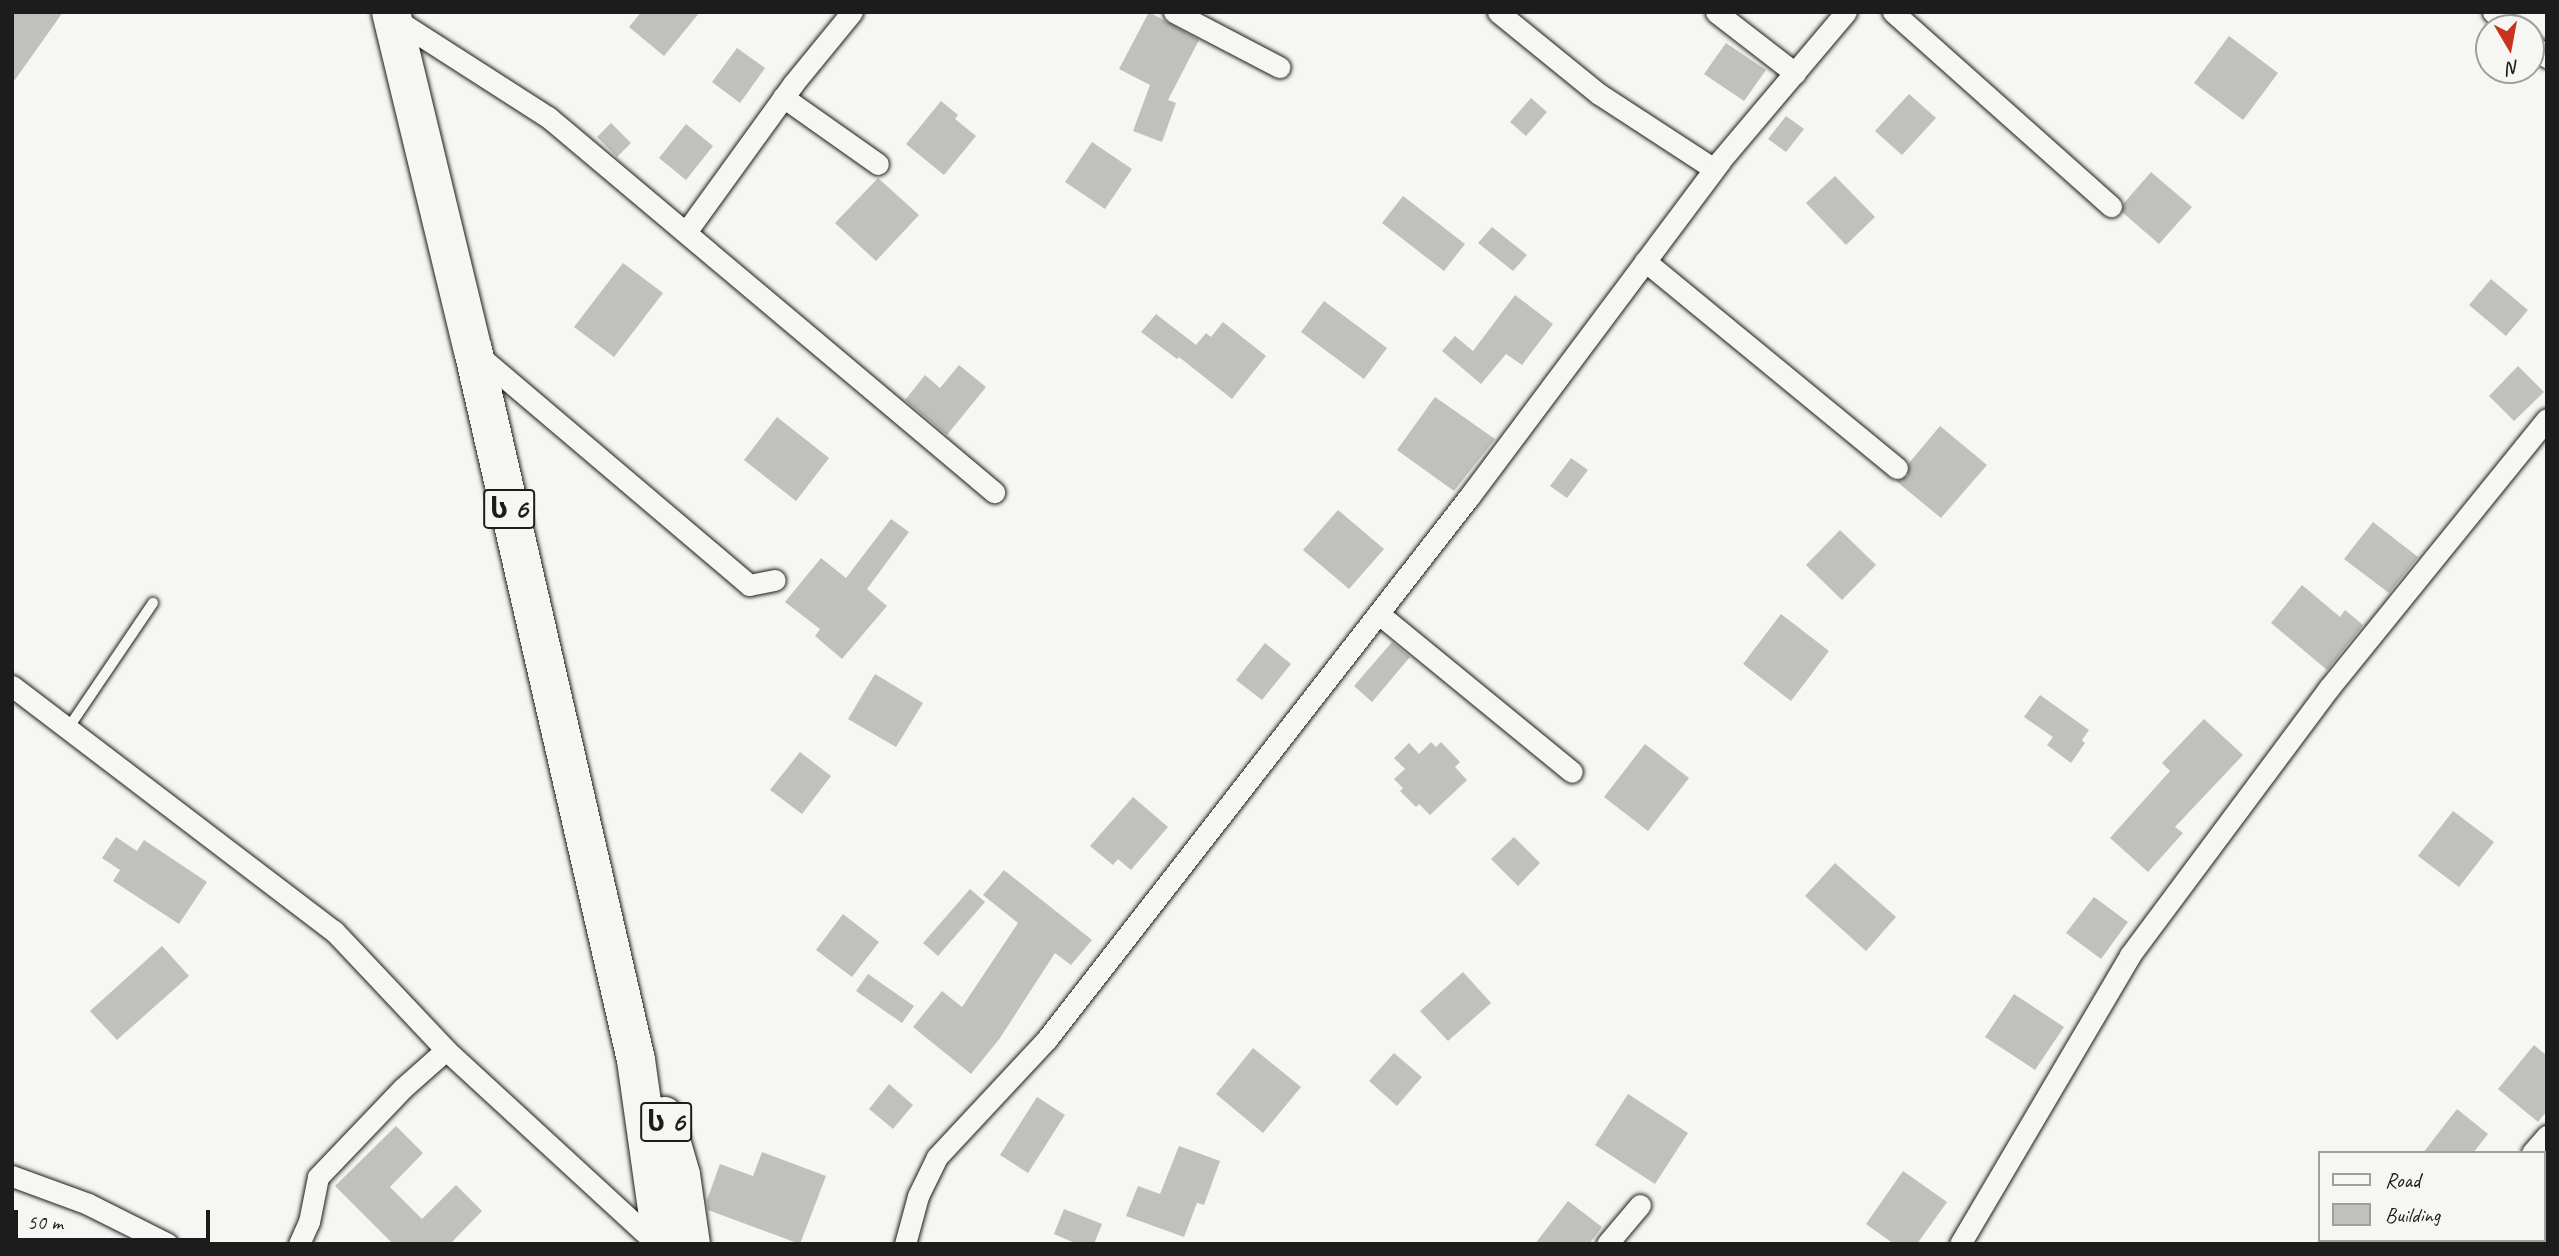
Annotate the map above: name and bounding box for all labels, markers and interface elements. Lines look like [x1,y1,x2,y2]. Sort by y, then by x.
north arrow [2475,14,2545,84]
text: N [2505,55,2521,81]
road number: ს 6 [483,484,535,534]
road number: ს 6 [640,1098,692,1146]
legend [2318,1151,2545,1242]
text: Road [2385,1167,2420,1193]
scale bar [18,1196,214,1240]
text: Building [2385,1202,2440,1228]
text: 50 m [27,1209,63,1235]

